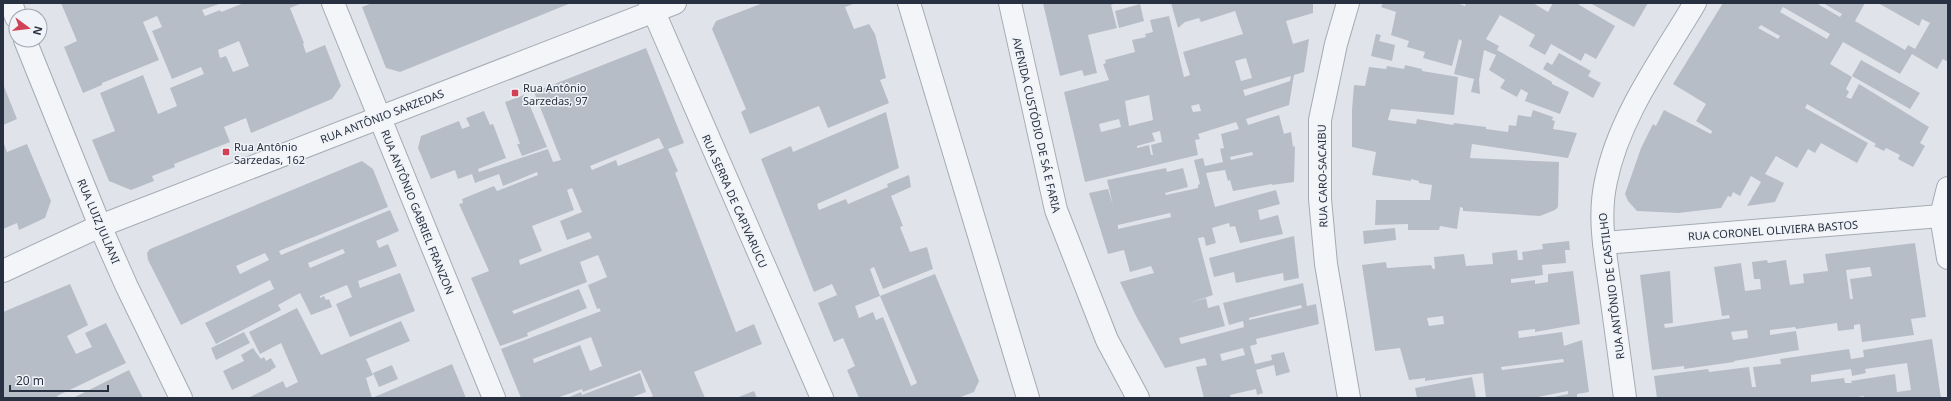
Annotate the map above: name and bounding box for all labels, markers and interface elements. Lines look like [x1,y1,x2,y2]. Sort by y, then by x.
north arrow [8,8,48,48]
text: N [30,24,47,37]
street label: AVENIDA CUSTÓDIO DE SÁ E FARIA [1009,36,1065,215]
place label: Rua Antônio Sarzedas, 97 [523,80,588,108]
street label: RUA ANTÔNIO SARZEDAS [318,85,446,147]
marker: Rua Antônio Sarzedas, 97 [510,88,520,98]
street label: RUA CARO-SACAIBU [1314,124,1330,228]
street label: RUA ANTÔNIO GABRIEL FRANZON [378,127,458,297]
street label: RUA SERRA DE CAPIVARUCU [699,132,771,270]
place label: Rua Antônio Sarzedas, 162 [234,139,305,167]
marker: Rua Antônio Sarzedas, 162 [221,147,231,157]
street label: RUA LUIZ JULIANI [74,176,124,266]
street label: RUA ANTÔNIO DE CASTILHO [1595,212,1627,360]
street label: RUA CORONEL OLIVIERA BASTOS [1687,217,1859,243]
scale bar [10,367,108,393]
text: 20 m [16,372,44,389]

